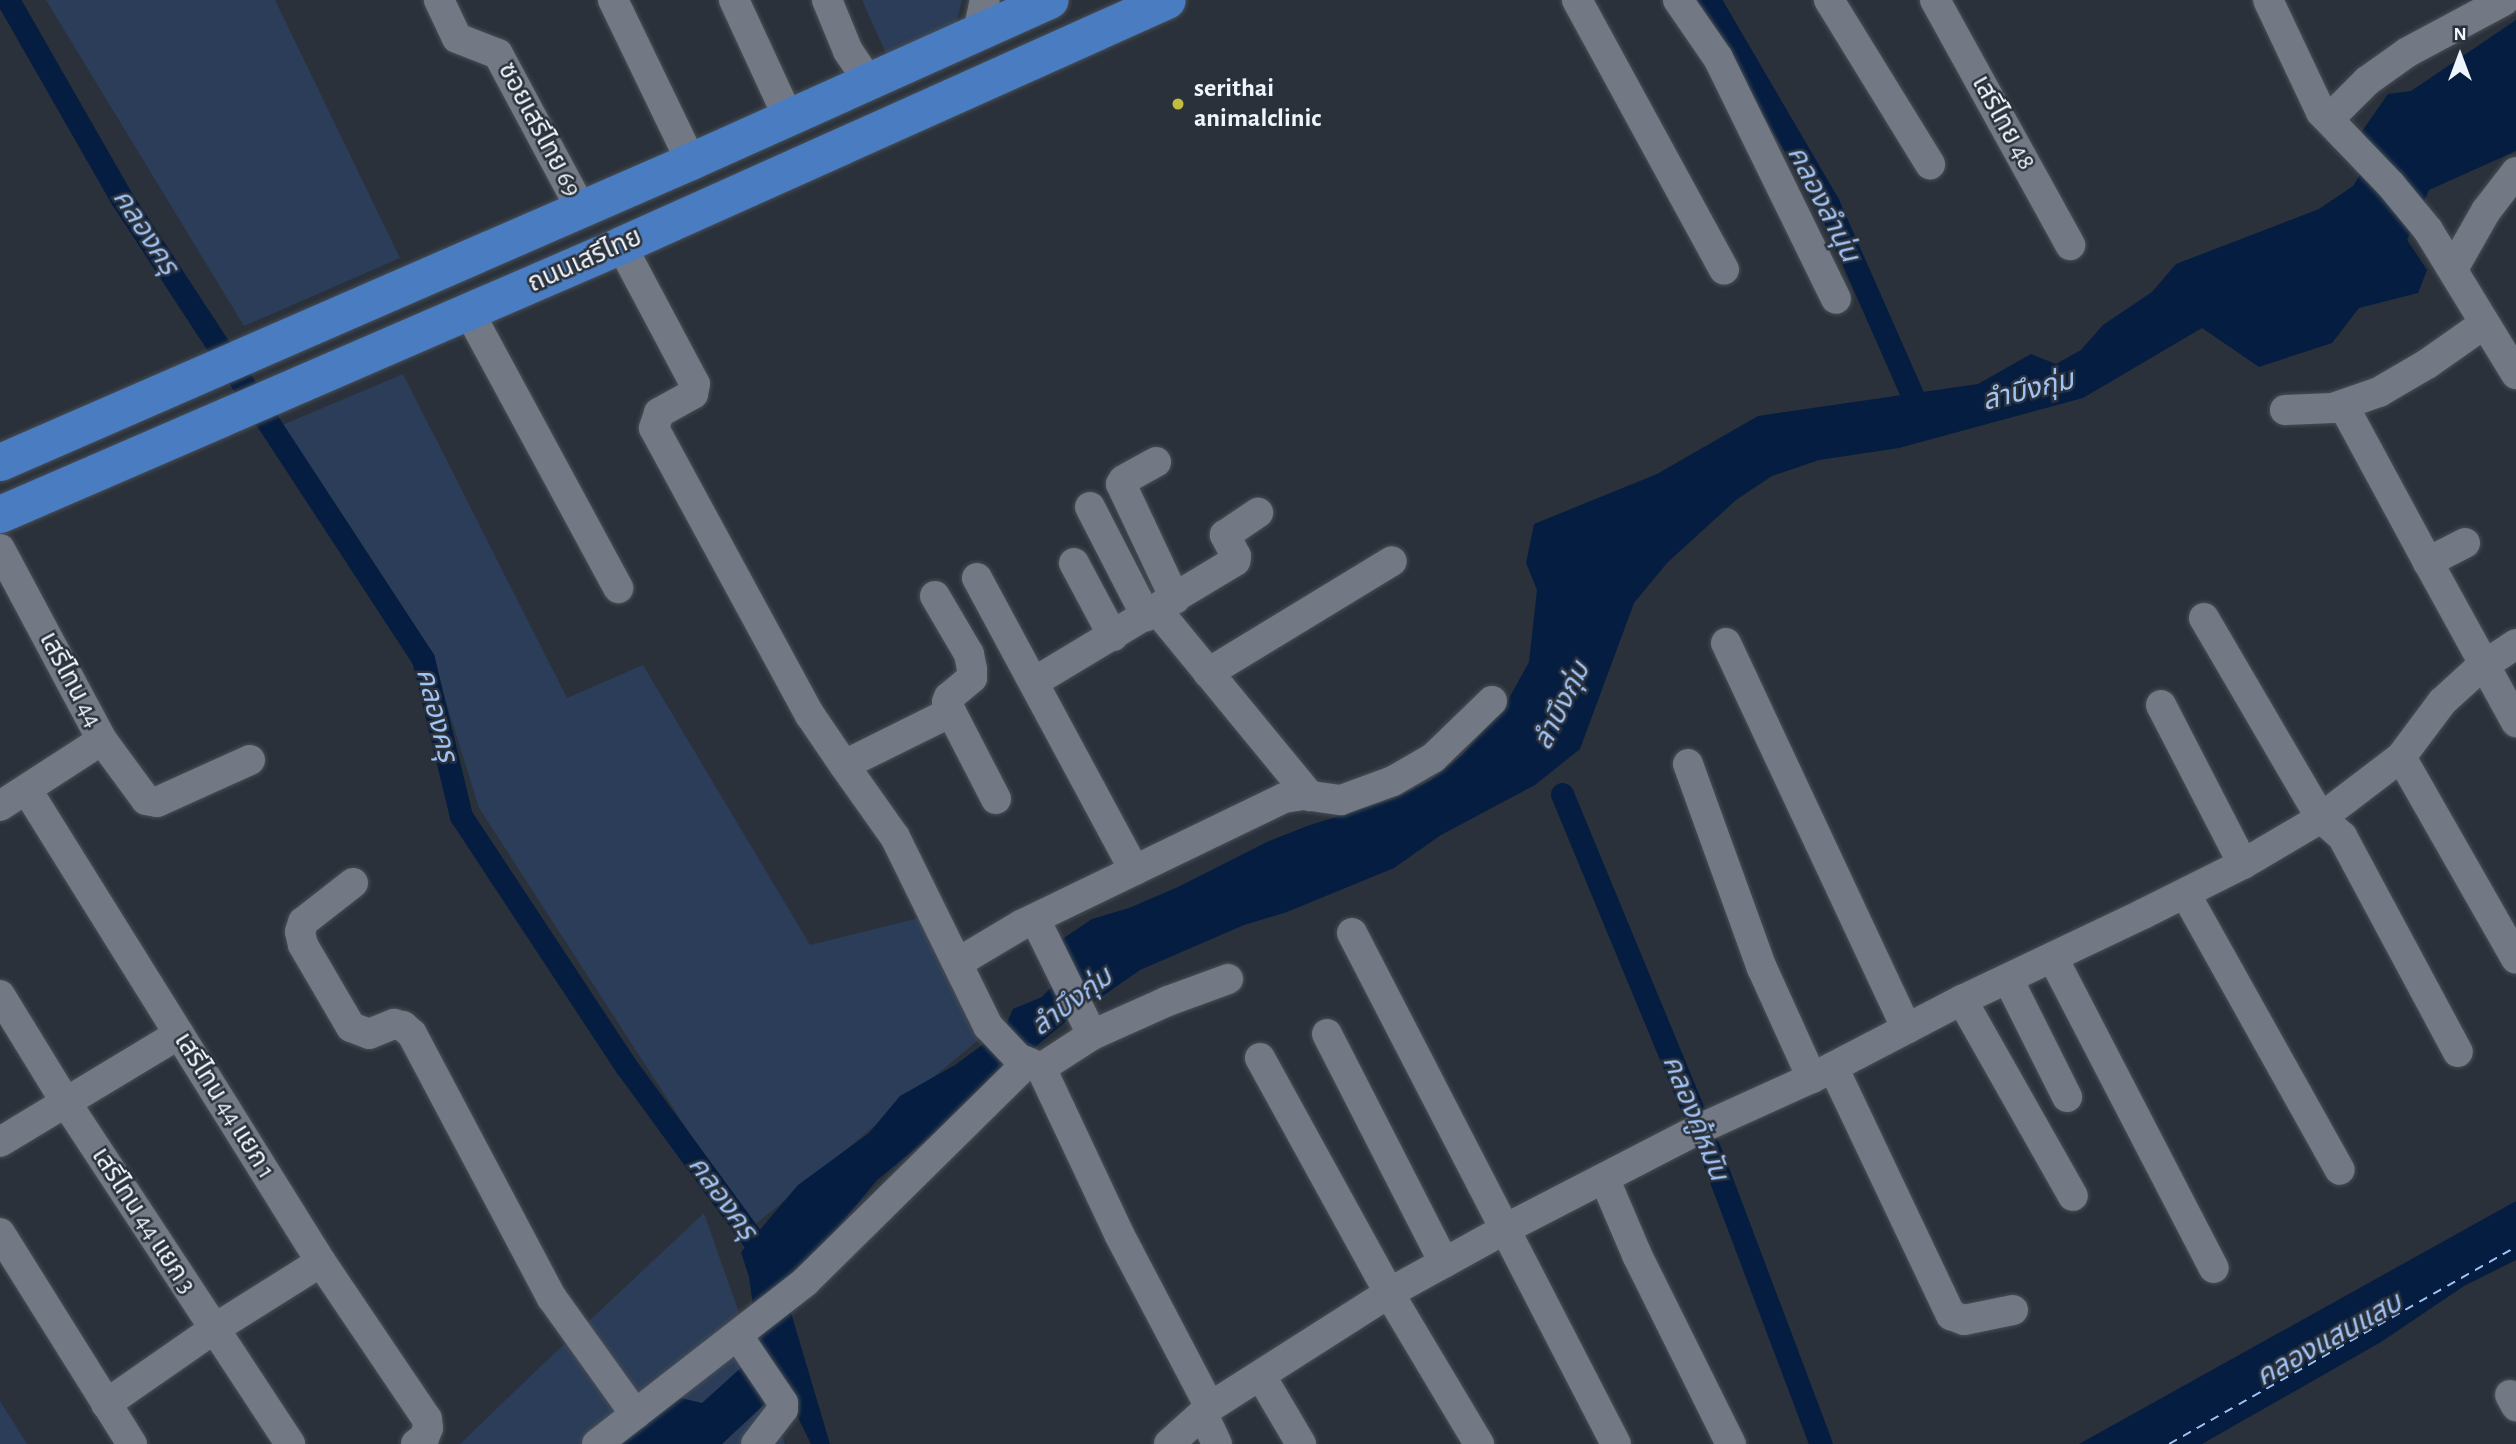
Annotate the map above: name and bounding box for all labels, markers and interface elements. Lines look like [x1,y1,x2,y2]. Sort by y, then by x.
north arrow [2425,21,2495,91]
text: N [2453,25,2467,44]
street label: ซอยเสรีไทย 69 [491,57,587,203]
street label: เสรีไทย 48 [1964,70,2042,176]
place label: serithai animalclinic [1194,73,1321,134]
marker: serithai animalclinic [1168,94,1188,114]
water label: คลองลำนุ่น [1779,140,1867,268]
water label: คลองครุ [105,183,185,281]
street label: ถนนเสรีไทย [523,222,647,300]
water label: ลำบึงกุ่ม [1979,363,2077,419]
street label: เสรีไทน 44 [32,627,108,733]
water label: ลำบึงกุ่ม [1526,657,1598,755]
water label: คลองครุ [408,665,464,765]
water label: ลำบึงกุ่ม [1025,961,1119,1043]
street label: เสรีไทน 44 แยก 1 [167,1027,281,1185]
water label: คลองคู้หมัน [1655,1050,1735,1186]
street label: เสรีไทน 44 แยก 3 [84,1142,202,1300]
water label: คลองครุ [680,1150,764,1246]
water label: คลองแสนแสบ [2250,1286,2408,1394]

